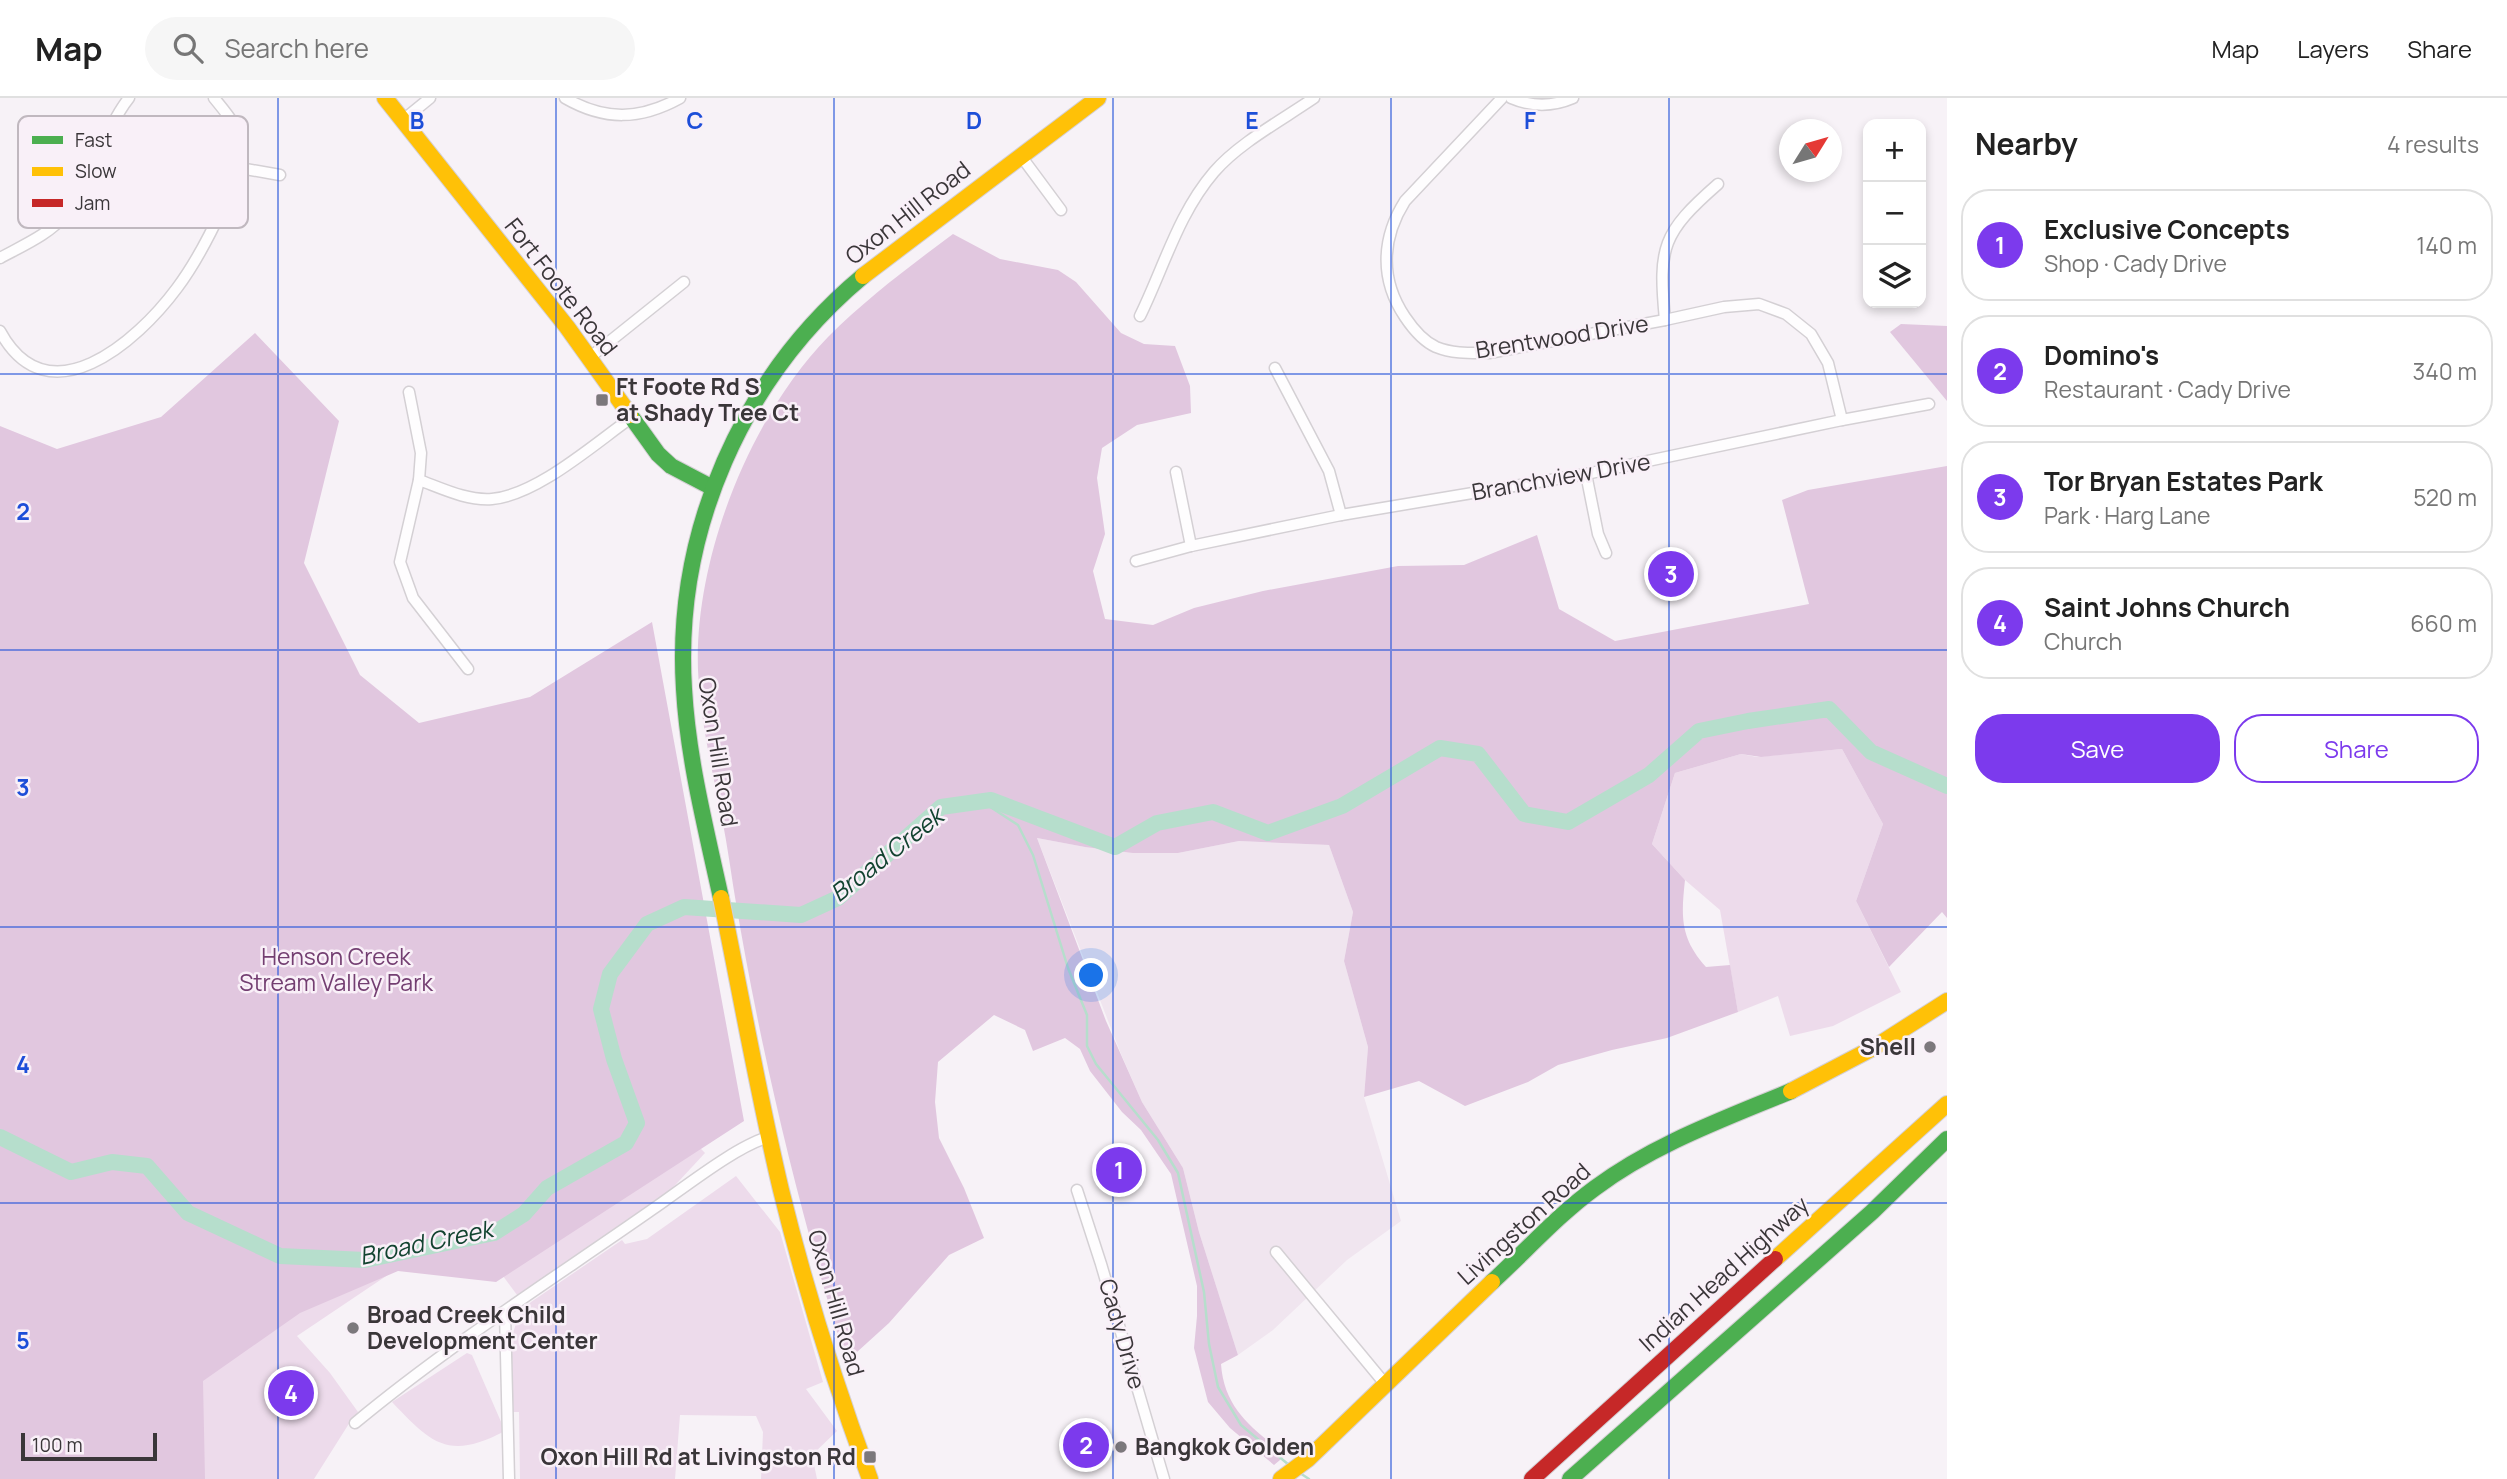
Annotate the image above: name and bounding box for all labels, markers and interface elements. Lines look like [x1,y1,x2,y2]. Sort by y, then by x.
search box [145,17,635,80]
text: Map [35,26,103,71]
icon: search [169,29,207,67]
text: Search here [225,30,369,66]
text: Map [2212,32,2259,65]
text: Layers [2297,32,2369,65]
text: Share [2407,32,2472,65]
text: B [410,104,424,136]
text: C [687,104,704,136]
text: D [966,104,982,136]
text: E [1245,104,1259,136]
text: F [1524,104,1536,136]
legend [18,116,248,228]
north arrow [1779,119,1842,182]
map controls [1863,119,1926,308]
button: + [1863,119,1926,182]
text: Nearby [1975,123,2078,164]
text: Fast [75,127,112,153]
text: 4 results [2387,128,2479,160]
street label: Oxon Hill Road [838,153,977,271]
text: Slow [75,158,117,184]
button: − [1863,182,1926,245]
text: Jam [75,190,110,216]
street label: Fort Foote Road [498,211,626,362]
text: Exclusive Concepts [2044,211,2290,247]
text: 1 [1995,229,2005,261]
text: 140 m [2416,229,2477,261]
button: layers [1863,245,1926,308]
text: Shop · Cady Drive [2044,247,2227,279]
street label: Brentwood Drive [1473,307,1651,365]
text: Domino's [2044,337,2159,373]
text: 2 [1993,355,2007,387]
text: 340 m [2413,355,2477,387]
place label: Ft Foote Rd S at Shady Tree Ct [616,370,799,428]
text: Restaurant · Cady Drive [2044,373,2291,405]
marker: Ft Foote Rd S at Shady Tree Ct [594,392,610,408]
street label: Branchview Drive [1469,445,1653,507]
text: Tor Bryan Estates Park [2044,463,2323,499]
text: 3 [1993,481,2007,513]
text: 520 m [2413,481,2477,513]
text: 2 [16,495,30,527]
text: Park · Harg Lane [2044,499,2210,531]
pin: 3 [1648,548,1694,600]
text: Saint Johns Church [2044,589,2290,625]
text: 4 [1993,607,2007,639]
text: 660 m [2410,607,2477,639]
text: Church [2044,625,2122,657]
street label: Oxon Hill Road [691,675,747,829]
button: Save [1975,714,2220,783]
button: Share [2234,714,2479,783]
text: 3 [16,771,30,803]
water label: Broad Creek [823,797,952,908]
park label: Henson Creek Stream Valley Park [239,940,433,998]
your location [1074,958,1108,992]
place label: Shell [1860,1030,1916,1062]
marker: Shell [1922,1039,1938,1055]
text: 4 [16,1048,30,1080]
pin: 1 [1096,1144,1142,1196]
street label: Livingston Road [1450,1155,1597,1292]
street label: Indian Head Highway [1631,1188,1815,1358]
water label: Broad Creek [356,1211,498,1272]
street label: Oxon Hill Road [801,1226,873,1380]
street label: Cady Drive [1092,1275,1154,1393]
place label: Broad Creek Child Development Center [367,1298,598,1356]
marker: Broad Creek Child Development Center [345,1320,361,1336]
text: 5 [16,1324,30,1356]
pin: 4 [268,1367,314,1419]
pin: 2 [1063,1419,1109,1471]
scale bar [21,1430,158,1462]
place label: Bangkok Golden [1135,1430,1314,1462]
text: 100 m [32,1432,83,1458]
marker: Bangkok Golden [1113,1439,1129,1455]
place label: Oxon Hill Rd at Livingston Rd [541,1440,856,1472]
marker: Oxon Hill Rd at Livingston Rd [862,1449,878,1465]

